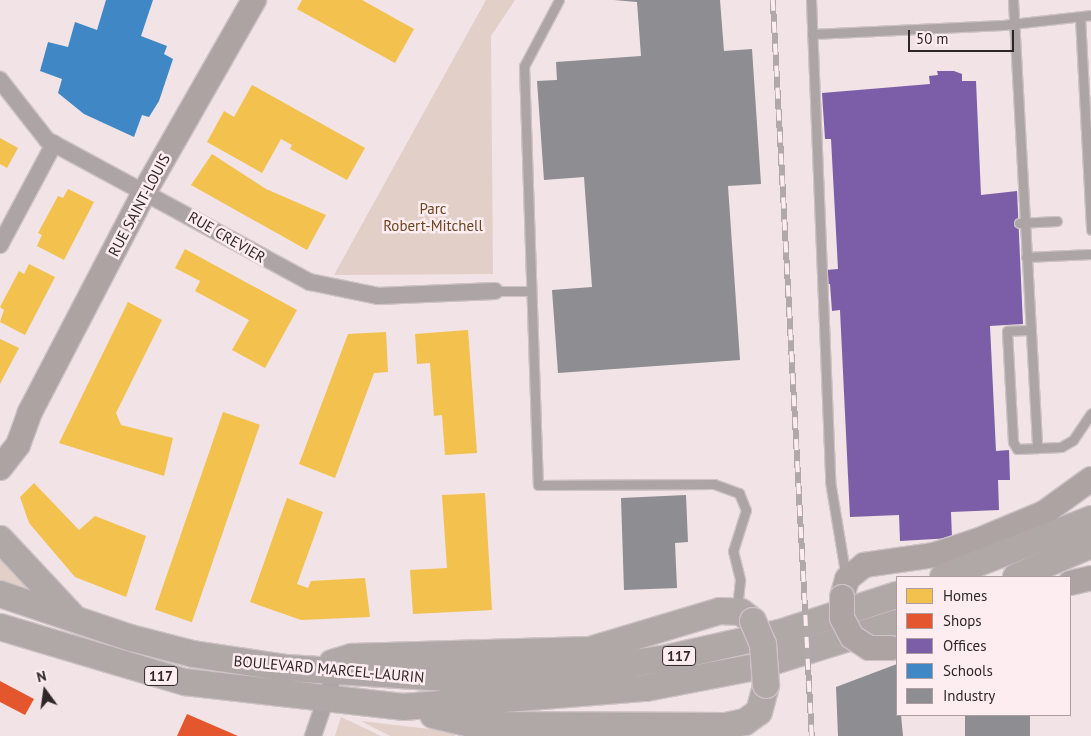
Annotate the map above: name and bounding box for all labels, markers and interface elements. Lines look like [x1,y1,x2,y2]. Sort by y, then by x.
scale bar [911,20,1017,52]
text: 50 m [916,29,949,48]
street label: RUE SAINT-LOUIS [104,151,174,259]
park label: Parc Robert-Mitchell [383,199,483,234]
street label: RUE CREVIER [185,208,269,266]
legend [896,576,1071,716]
text: Homes [943,586,987,605]
text: Shops [943,611,982,630]
text: Offices [943,636,987,655]
road number: 117 [662,644,696,668]
street label: BOULEVARD MARCEL-LAURIN [233,652,425,686]
text: Schools [943,661,993,680]
road number: 117 [144,664,178,688]
north arrow [20,666,70,716]
text: N [35,667,48,686]
text: Industry [943,686,995,705]

